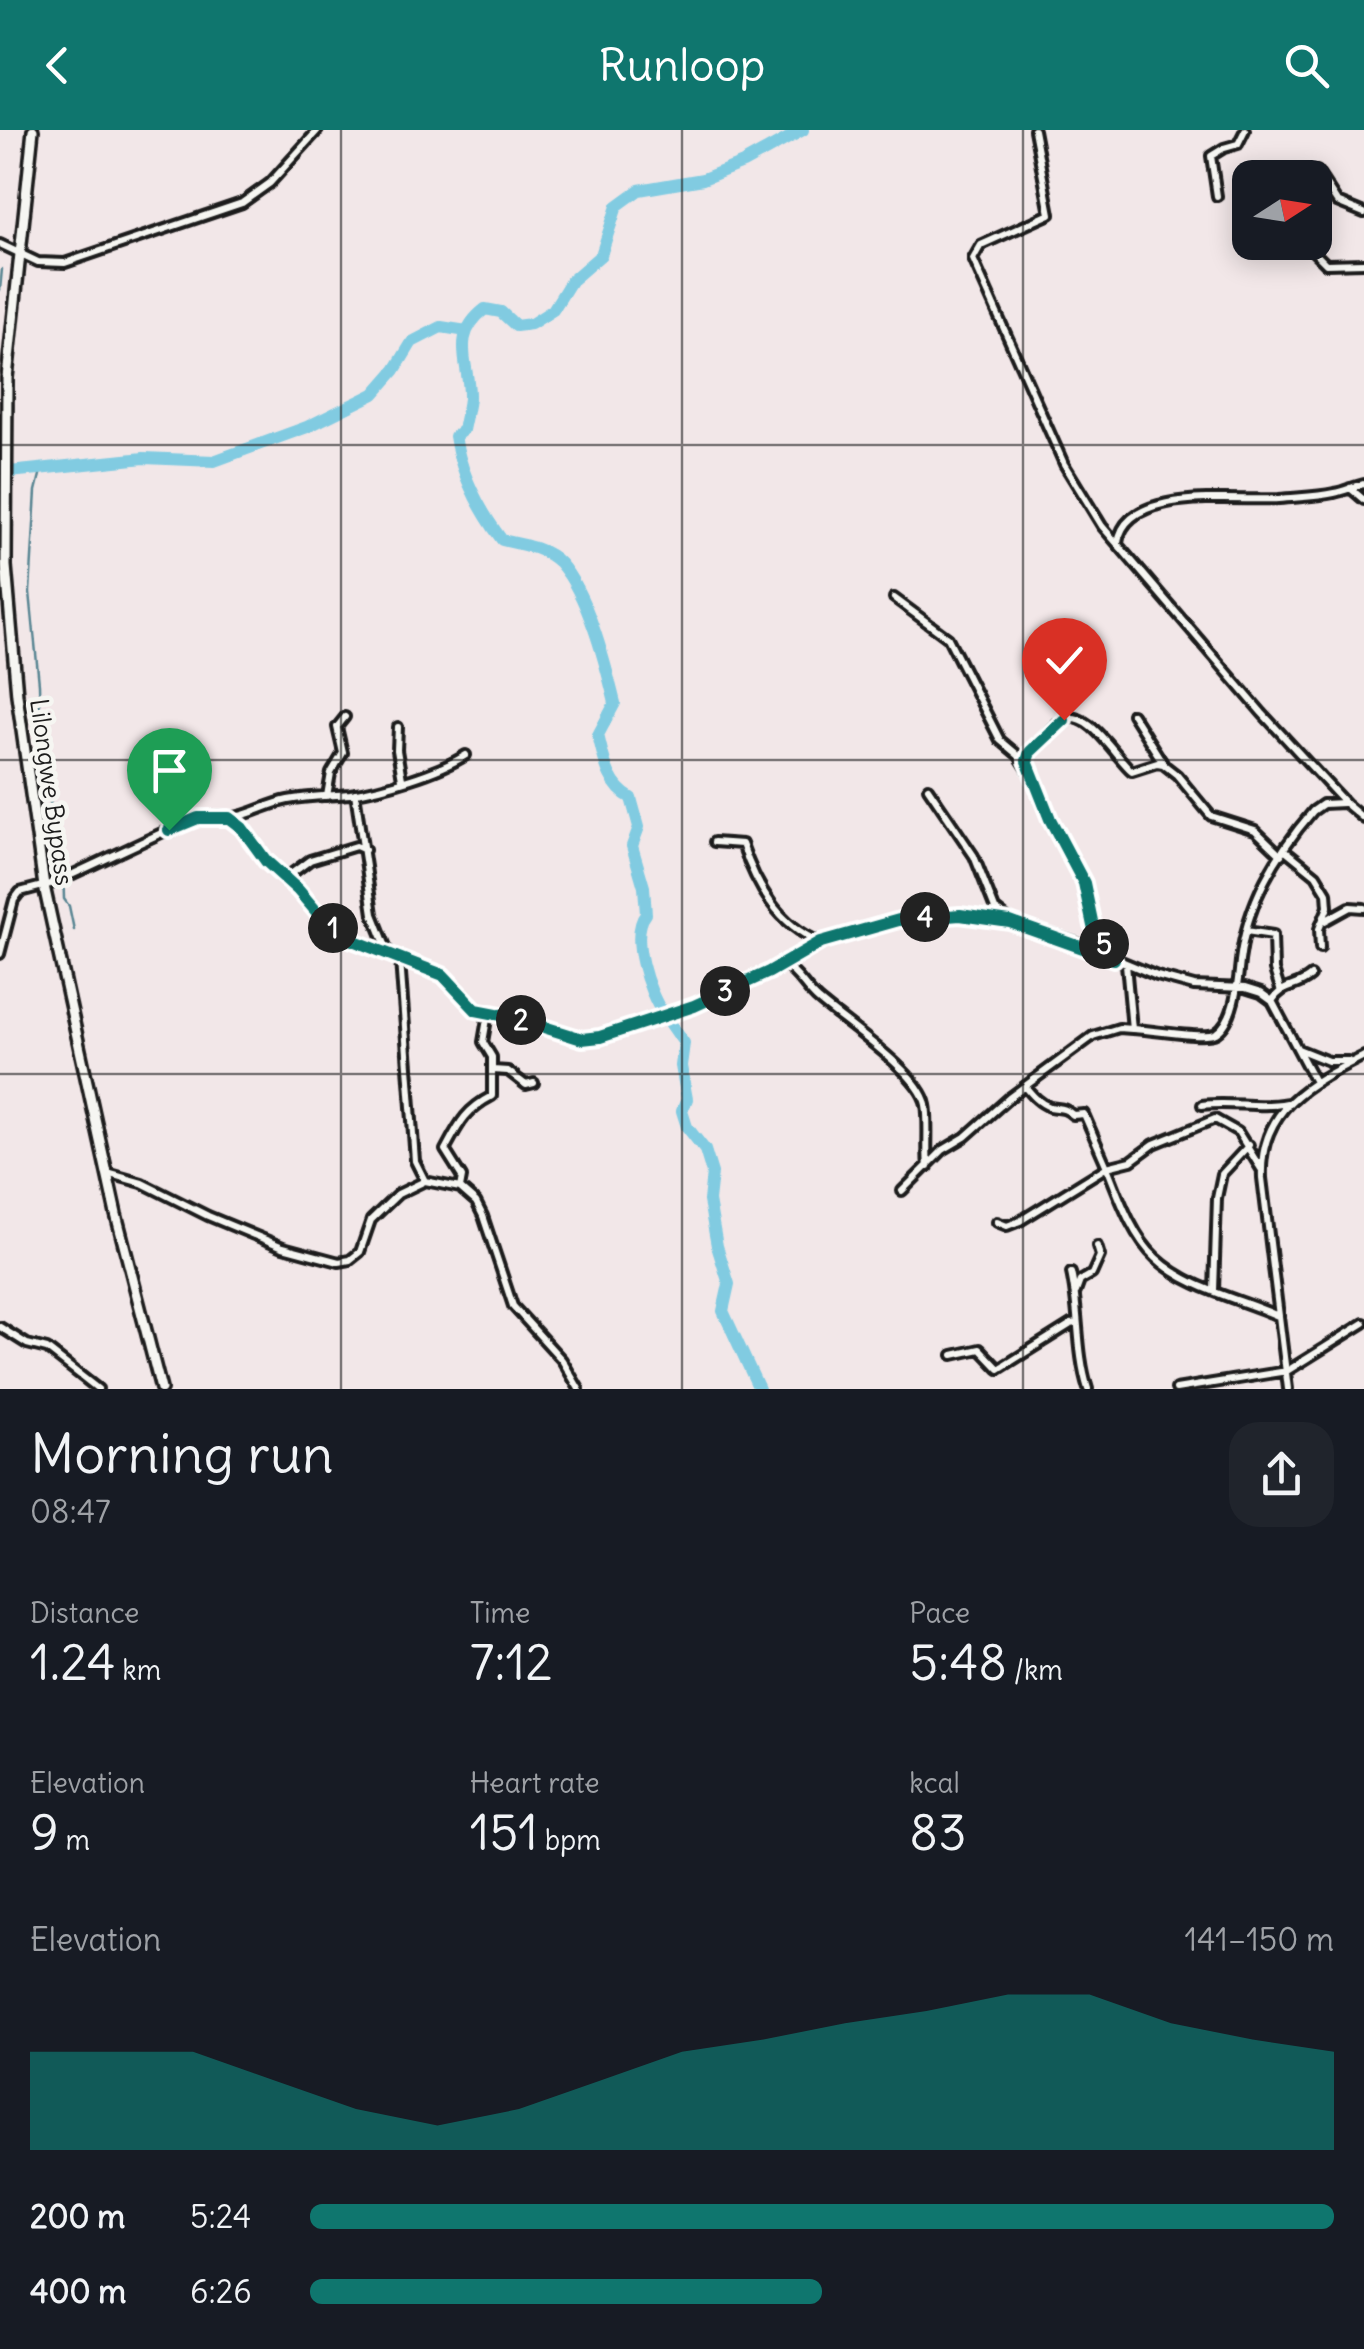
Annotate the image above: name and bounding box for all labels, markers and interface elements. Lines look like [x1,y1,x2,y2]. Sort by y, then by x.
text: Runloop [599,37,766,93]
icon: back [30,38,85,93]
icon: search [1279,38,1334,93]
north arrow [1232,160,1332,260]
map controls [1232,160,1332,260]
pin [1022,618,1107,721]
icon: check [1037,633,1092,688]
street label: Lilongwe Bypass [23,697,81,887]
pin [127,728,212,831]
icon: arrive [142,743,197,798]
pin: 4 [900,892,950,942]
text: 4 [917,899,933,935]
pin: 1 [308,903,358,953]
text: 1 [327,910,339,946]
pin: 5 [1079,919,1129,969]
text: 5 [1096,926,1112,962]
pin: 3 [700,966,750,1016]
text: 3 [717,973,733,1009]
pin: 2 [496,995,546,1045]
text: 2 [513,1002,529,1038]
text: Morning run [30,1419,334,1488]
button: share [1229,1422,1334,1527]
text: 08:47 [30,1491,111,1532]
text: Distance [30,1595,139,1631]
text: Time [470,1595,530,1631]
text: Pace [909,1595,970,1631]
text: 1.24 [30,1631,116,1694]
text: 7:12 [470,1631,553,1694]
text: 5:48 [909,1631,1007,1694]
text: km [116,1652,161,1688]
text: /km [1007,1652,1063,1688]
text: Elevation [30,1765,145,1801]
text: Heart rate [470,1765,600,1801]
text: kcal [909,1765,960,1801]
text: 9 [30,1801,59,1864]
text: 151 [470,1801,538,1864]
text: 83 [909,1801,967,1864]
text: m [59,1822,90,1858]
text: bpm [538,1822,601,1858]
text: Elevation [30,1919,161,1960]
text: 141–150 m [1184,1919,1334,1960]
text: 200 m [30,2196,125,2237]
text: 5:24 [190,2196,251,2237]
text: 400 m [30,2271,126,2312]
text: 6:26 [190,2271,252,2312]

